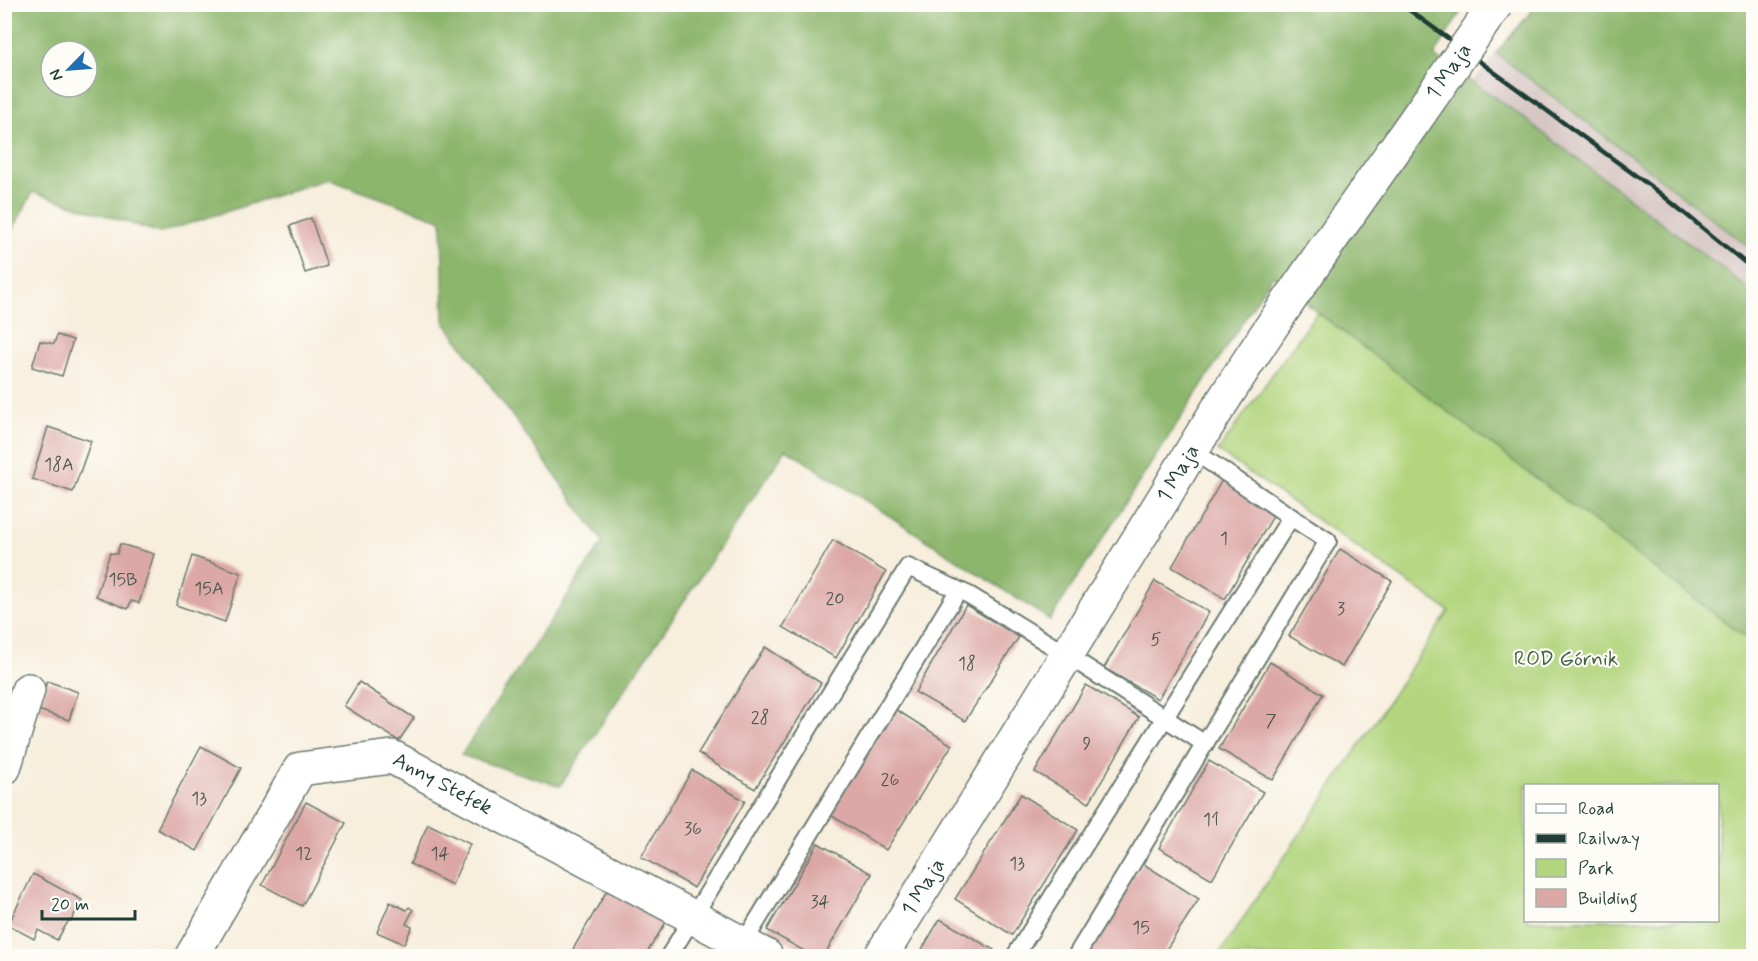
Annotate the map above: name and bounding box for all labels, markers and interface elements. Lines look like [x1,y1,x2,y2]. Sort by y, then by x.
street label: 1 Maja [1420,38,1479,105]
north arrow [39,39,99,99]
text: N [45,65,69,84]
street label: 1 Maja [1150,439,1207,508]
house number: 18A [44,453,74,477]
house number: 1 [1220,527,1228,551]
house number: 15B [108,568,138,592]
house number: 15A [194,577,224,601]
house number: 20 [825,587,845,611]
house number: 3 [1337,597,1345,621]
house number: 5 [1151,628,1162,652]
park label: ROD Górnik [1514,645,1618,673]
house number: 18 [958,652,976,676]
house number: 28 [751,706,769,730]
house number: 7 [1266,709,1277,733]
house number: 9 [1083,732,1092,756]
street label: Anny Stefek [388,746,498,822]
house number: 26 [881,768,899,792]
legend [1524,784,1719,922]
house number: 13 [191,787,207,811]
text: Road [1578,797,1614,821]
house number: 11 [1203,808,1219,832]
house number: 36 [684,817,702,841]
text: Railway [1578,827,1640,851]
house number: 12 [295,842,313,866]
house number: 14 [431,842,450,866]
house number: 13 [1009,852,1025,876]
street label: 1 Maja [895,853,952,921]
text: Park [1578,857,1614,881]
scale bar [42,883,135,921]
text: Building [1578,887,1638,913]
house number: 34 [810,890,830,914]
text: 20 m [51,893,89,917]
house number: 15 [1132,916,1150,940]

